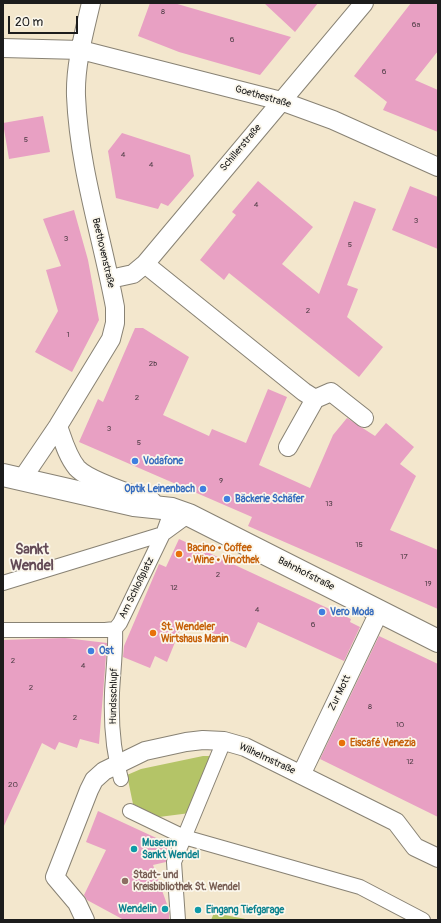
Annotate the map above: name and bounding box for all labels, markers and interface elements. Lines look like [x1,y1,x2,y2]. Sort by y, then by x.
house number: 8 [161,7,165,17]
scale bar [10,8,80,34]
text: 20 m [15,15,43,30]
house number: 6a [412,20,420,30]
house number: 6 [230,35,234,45]
house number: 6 [382,67,386,77]
street label: Goethestraße [234,83,292,111]
street label: Schillerstraße [218,122,264,174]
house number: 5 [24,135,28,145]
house number: 4 [121,150,125,160]
house number: 4 [149,160,153,170]
house number: 4 [254,200,258,210]
house number: 3 [414,216,418,226]
street label: Beethovenstraße [89,217,117,289]
house number: 3 [64,234,68,244]
house number: 5 [348,240,352,250]
house number: 2 [306,306,310,316]
house number: 1 [66,330,70,340]
house number: 2b [149,359,157,369]
house number: 2 [135,393,139,403]
house number: 3 [107,424,111,434]
house number: 5 [137,438,141,448]
place label: Vodafone [143,455,183,467]
marker: Vodafone [130,456,140,466]
house number: 9 [219,476,223,486]
place label: Optik Leinenbach [124,483,195,495]
marker: Optik Leinenbach [198,484,208,494]
place label: Bäckerie Schäfer [235,493,304,505]
marker: Bäckerie Schäfer [222,494,232,504]
house number: 13 [325,499,333,509]
house number: 15 [355,540,363,550]
district label: Sankt Wendel [10,542,54,574]
place label: Bacino • Coffee • Wine • Vinothek [187,542,259,566]
marker: Bacino • Coffee • Wine • Vinothek [174,549,184,559]
house number: 17 [400,552,408,562]
street label: Am Schloßplatz [117,555,157,621]
street label: Bahnhofstraße [276,555,336,593]
house number: 2 [216,570,220,580]
house number: 19 [424,579,432,589]
house number: 12 [170,583,178,593]
house number: 4 [255,605,259,615]
place label: Vero Moda [330,606,374,618]
marker: Vero Moda [317,607,327,617]
house number: 6 [311,620,315,630]
place label: St. Wendeler Wirtshaus Manin [161,621,229,644]
marker: St. Wendeler Wirtshaus Manin [148,628,158,638]
place label: Ost [99,645,114,657]
marker: Ost [86,646,96,656]
house number: 2 [11,656,15,666]
house number: 4 [81,661,85,671]
street label: Hundsschlupf [108,667,120,725]
street label: Zur Mott [326,673,354,713]
house number: 2 [29,683,33,693]
house number: 8 [368,702,372,712]
house number: 2 [73,713,77,723]
house number: 10 [396,720,404,730]
place label: Eiscafé Venezia [350,737,416,749]
marker: Eiscafé Venezia [337,738,347,748]
street label: Wilhelmstraße [237,741,297,777]
house number: 12 [406,757,414,767]
house number: 20 [8,780,18,790]
place label: Museum Sankt Wendel [142,837,199,860]
marker: Museum Sankt Wendel [129,844,139,854]
place label: Stadt- und Kreisbibliothek St. Wendel [133,869,240,892]
marker: Stadt- und Kreisbibliothek St. Wendel [120,876,130,886]
place label: Wendelin [118,903,157,915]
marker: Wendelin [160,904,170,914]
place label: Eingang Tiefgarage [206,904,284,916]
marker: Eingang Tiefgarage [193,905,203,915]

